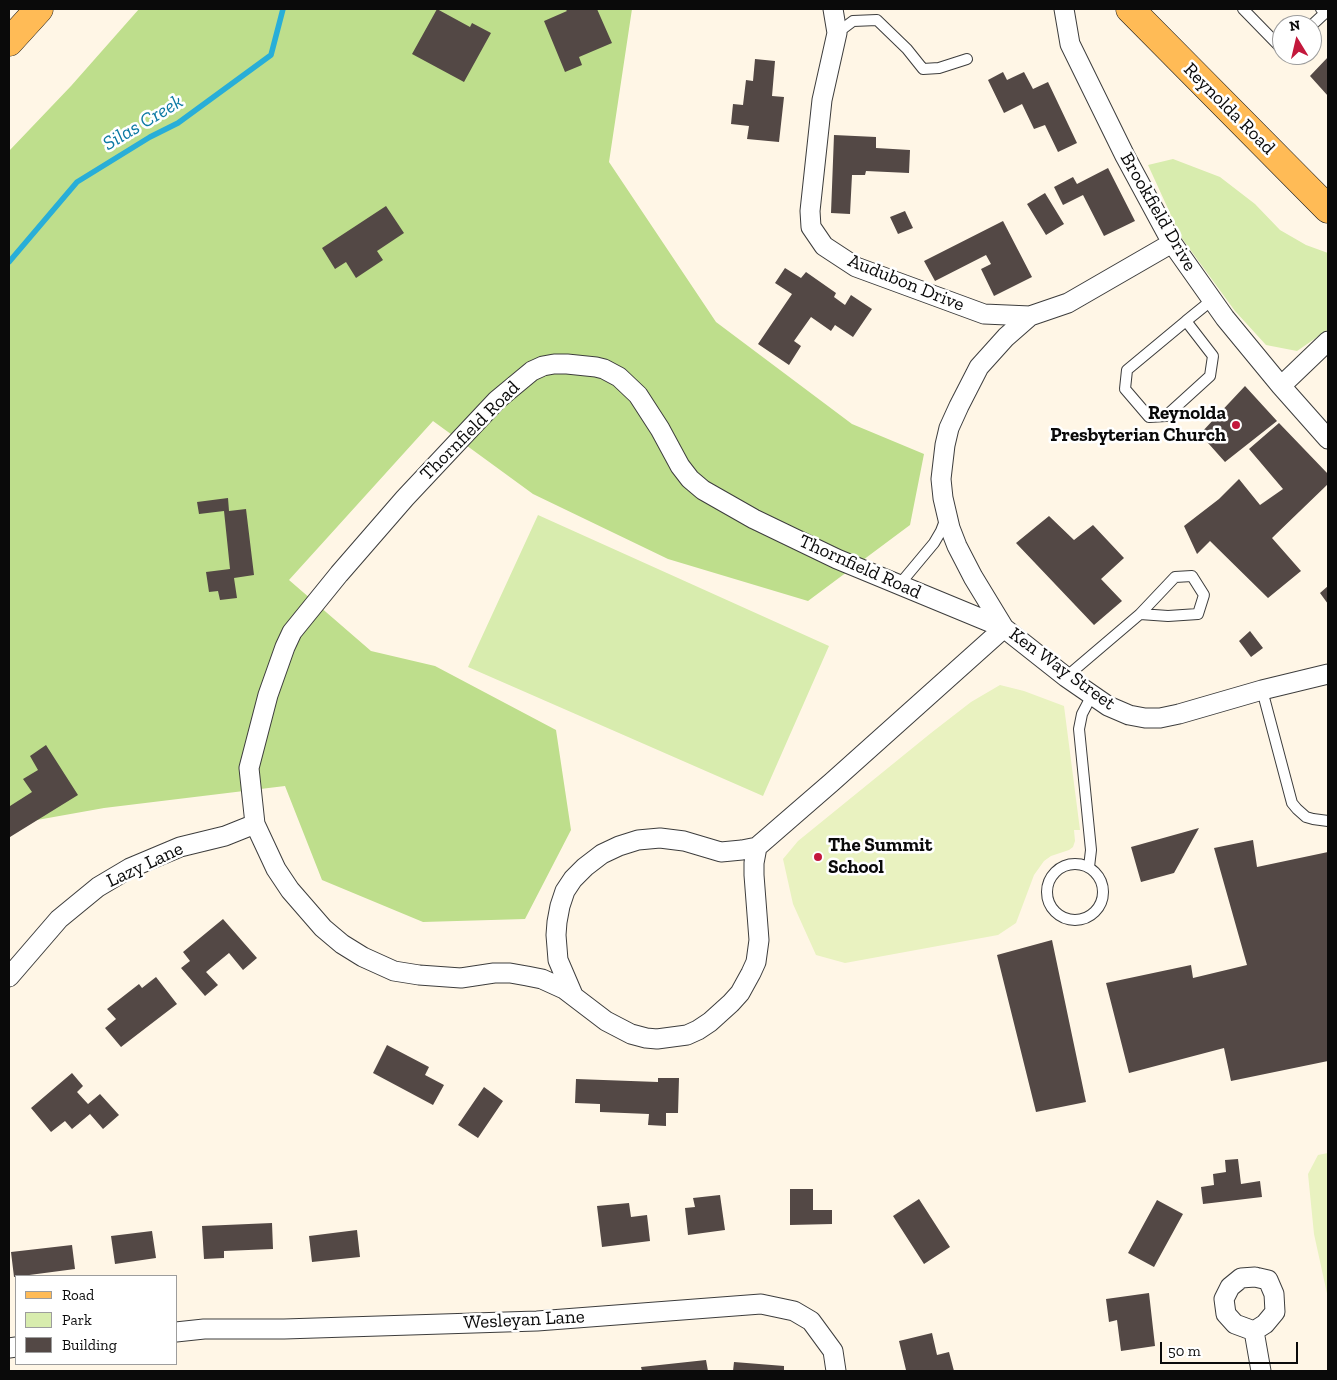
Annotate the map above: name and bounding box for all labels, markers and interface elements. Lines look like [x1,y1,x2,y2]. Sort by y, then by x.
north arrow [1272,15,1322,65]
text: N [1288,16,1301,35]
street label: Reynolda Road [1178,58,1280,160]
water label: Silas Creek [99,90,187,156]
street label: Brookfield Drive [1115,149,1201,275]
street label: Audubon Drive [844,249,968,317]
street label: Thornfield Road [415,376,525,486]
place label: Reynolda Presbyterian Church [1050,403,1226,447]
marker: Reynolda Presbyterian Church [1230,419,1242,431]
street label: Thornfield Road [795,530,925,604]
street label: Ken Way Street [1004,623,1120,715]
place label: The Summit School [828,835,932,879]
street label: Lazy Lane [103,837,187,893]
marker: The Summit School [812,851,824,863]
legend [15,1275,178,1365]
text: Road [62,1286,94,1304]
street label: Wesleyan Lane [463,1305,585,1335]
text: Park [62,1311,92,1329]
scale bar [1162,1332,1300,1364]
text: Building [62,1336,117,1354]
text: 50 m [1168,1342,1201,1360]

